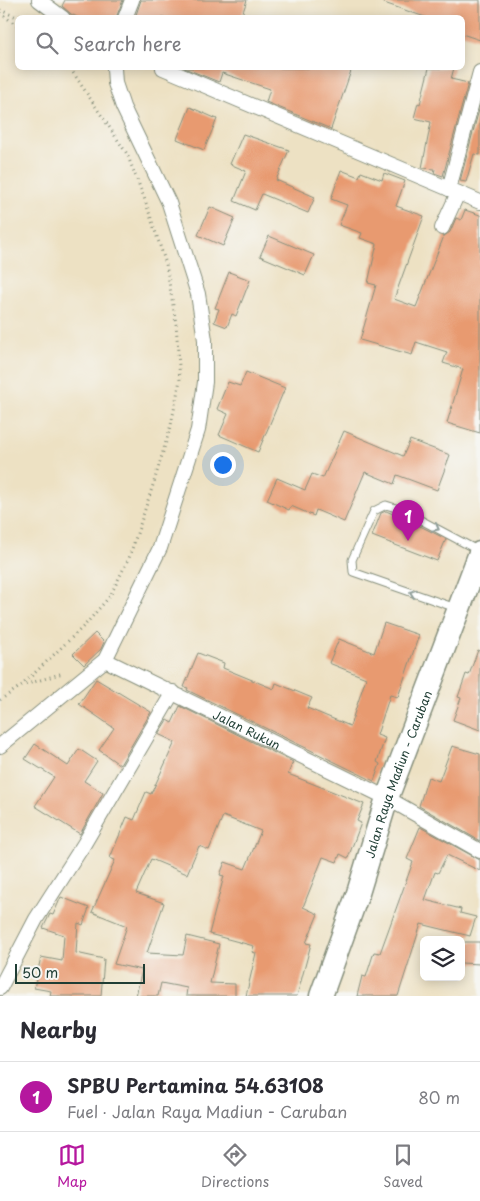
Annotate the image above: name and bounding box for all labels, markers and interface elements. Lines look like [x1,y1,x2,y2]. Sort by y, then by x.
search box [15,15,465,70]
icon: search [33,29,61,57]
text: Search here [73,29,182,57]
your location [210,452,236,478]
pin: 1 [392,500,424,541]
one-way arrow [431,522,440,532]
one-way arrow [409,589,417,599]
street label: Jalan Raya Madiun - Caruban [360,688,436,860]
street label: Jalan Rukun [210,705,284,754]
map controls [420,936,465,981]
button: layers [420,936,465,981]
scale bar [15,961,145,984]
text: 50 m [22,962,58,983]
text: Nearby [20,1013,97,1045]
text: SPBU Pertamina 54.63108 [67,1071,324,1099]
text: 1 [32,1085,40,1109]
text: 80 m [418,1085,460,1109]
text: Fuel · Jalan Raya Madiun - Caruban [67,1099,347,1123]
tab: Map [57,1141,87,1192]
tab: Directions [201,1141,269,1192]
tab: Saved [383,1141,423,1192]

